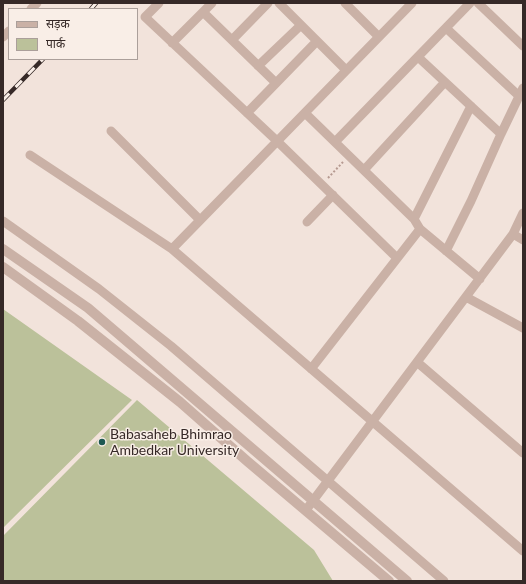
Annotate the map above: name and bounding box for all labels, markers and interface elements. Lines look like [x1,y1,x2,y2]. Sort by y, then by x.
legend [8,8,138,60]
text: सड़क [46,16,70,31]
text: पार्क [46,36,65,51]
place label: Babasaheb Bhimrao Ambedkar University [110,426,239,458]
marker: Babasaheb Bhimrao Ambedkar University [97,437,107,447]

